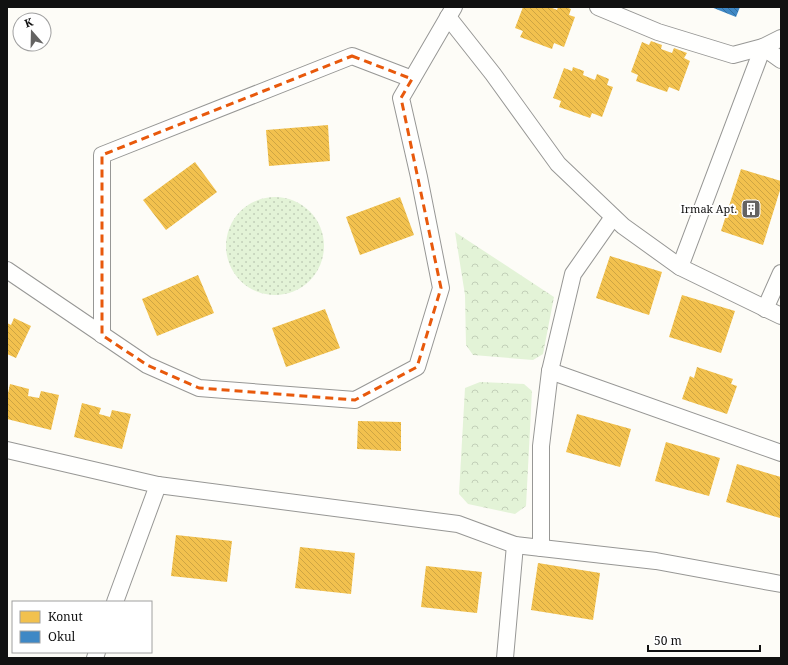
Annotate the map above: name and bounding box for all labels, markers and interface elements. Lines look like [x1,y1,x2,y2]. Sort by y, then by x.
north arrow [12,12,52,52]
text: K [22,13,36,31]
building icon: Irmak Apt. [740,198,762,220]
place label: Irmak Apt. [681,201,737,216]
legend [12,601,152,653]
text: Konut [48,608,83,625]
scale bar [648,627,760,653]
text: Okul [48,628,76,645]
text: 50 m [654,632,682,649]

